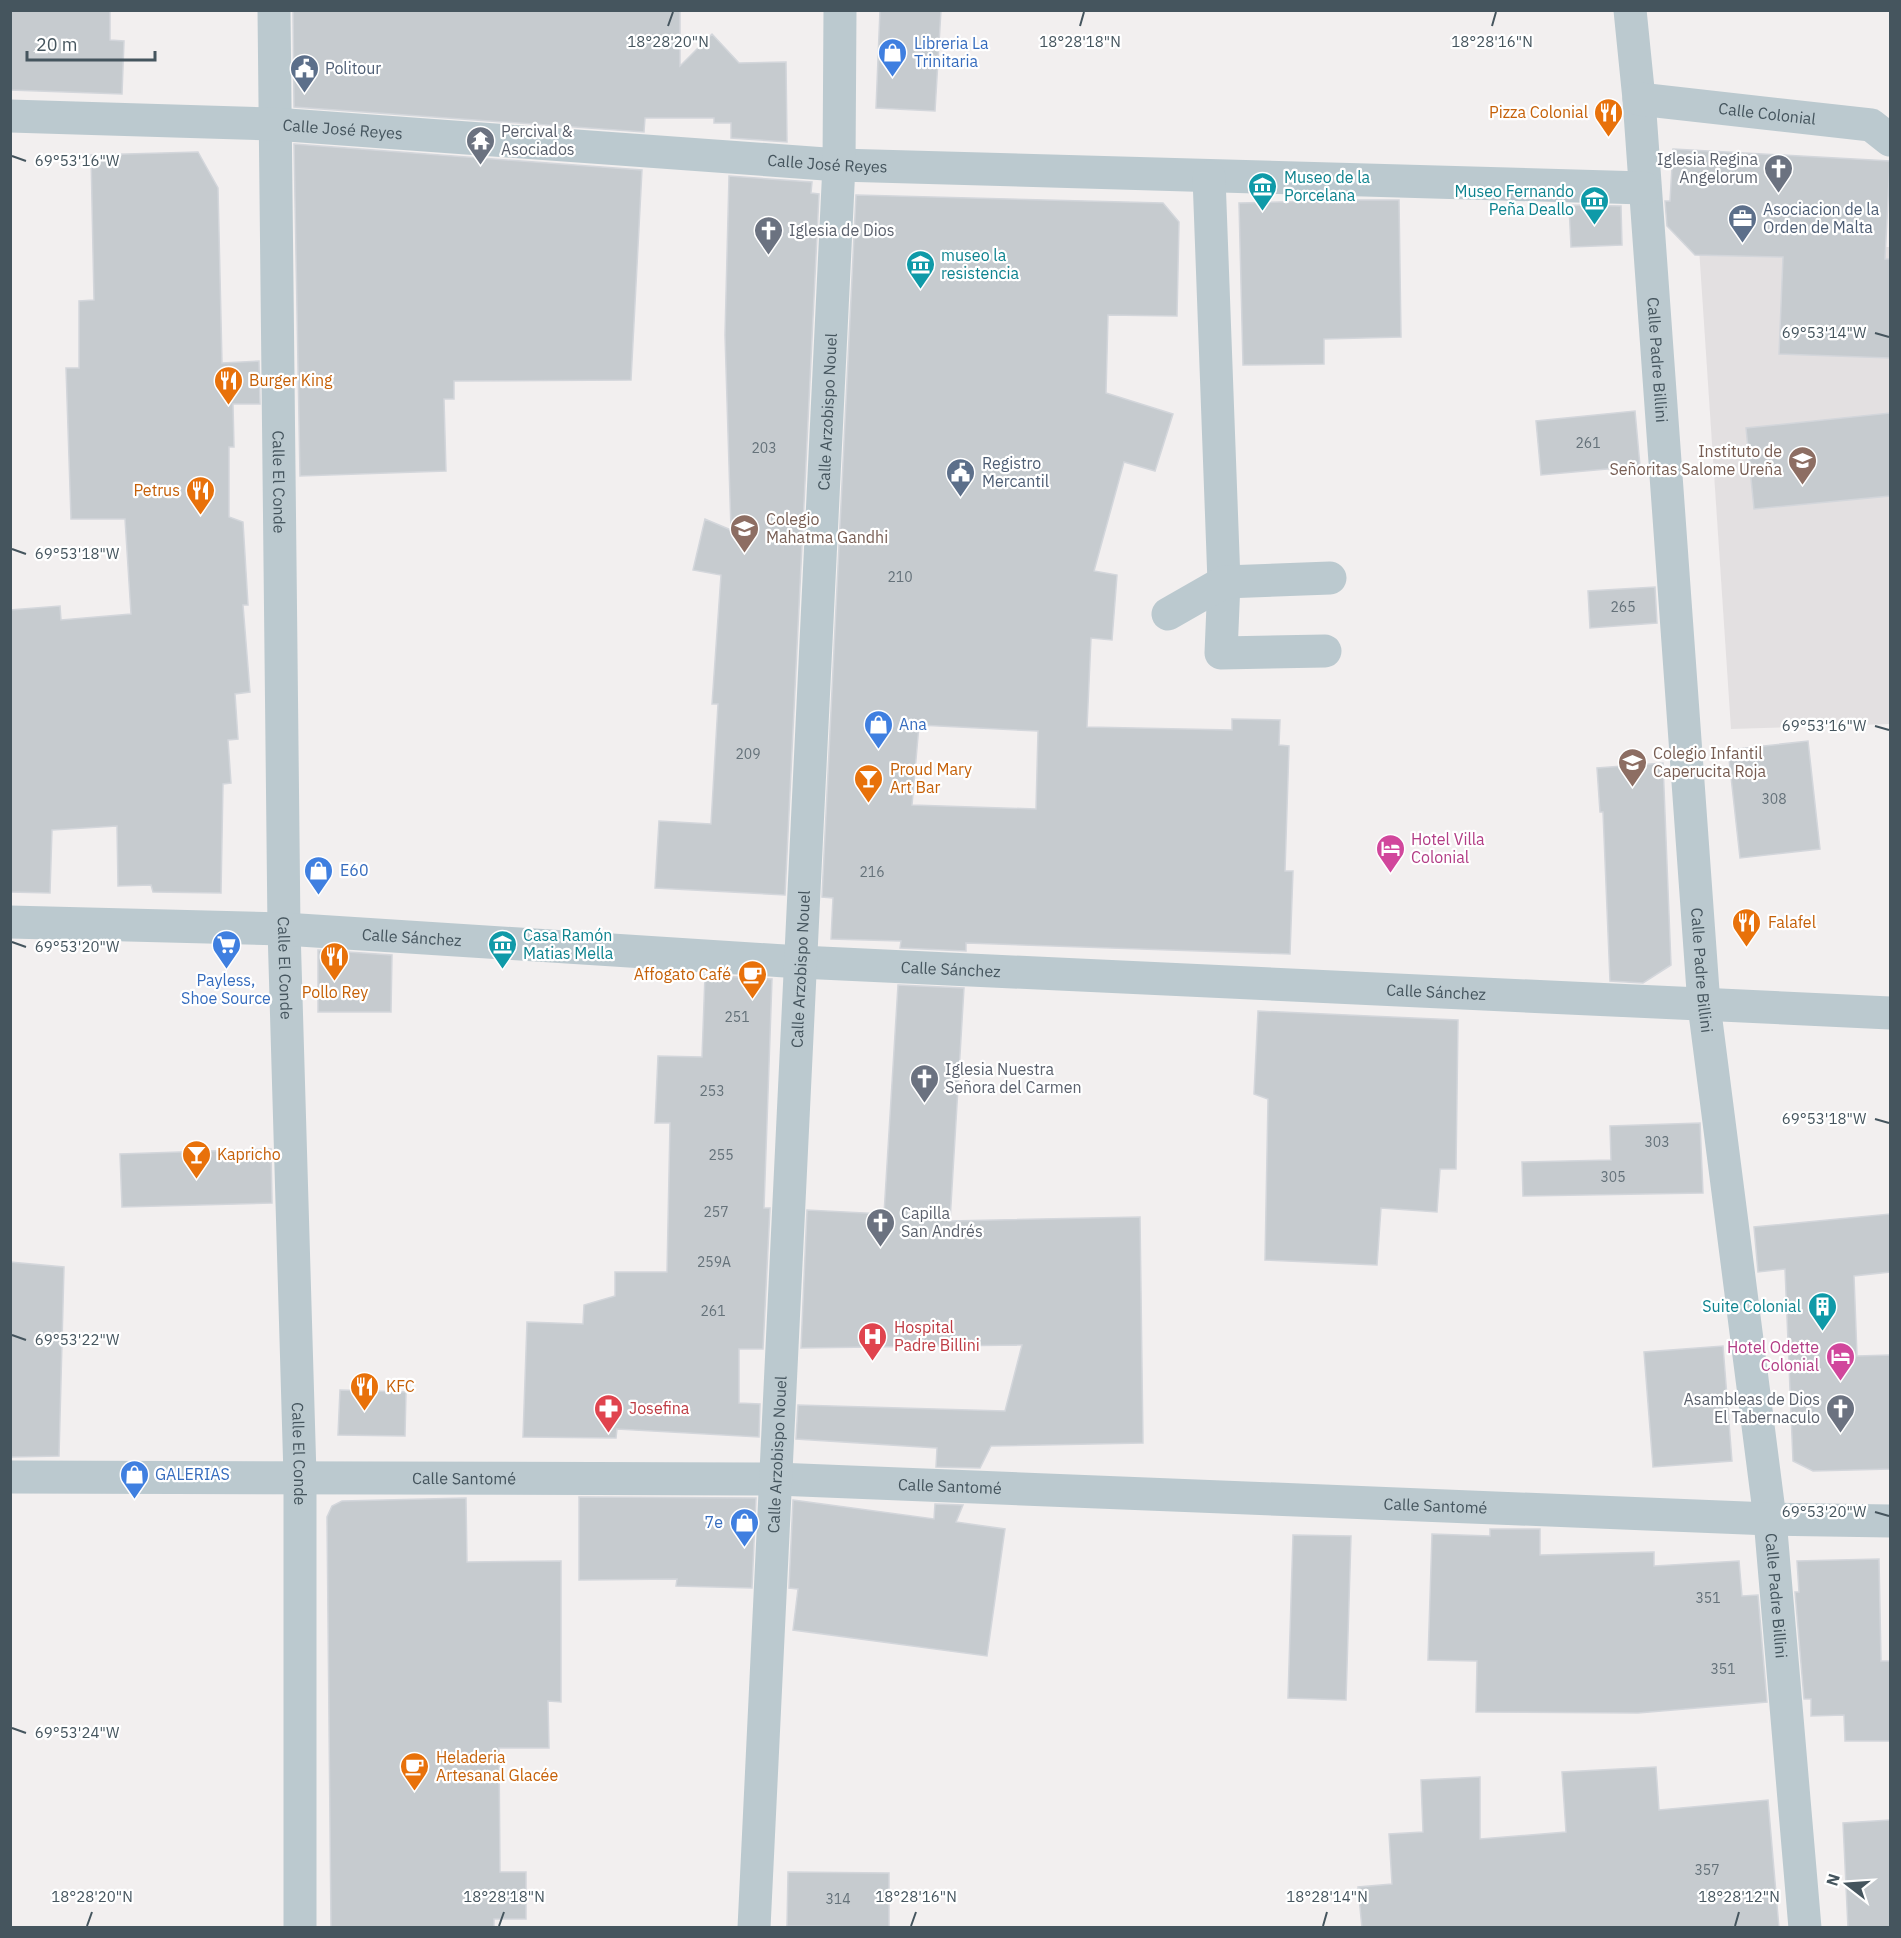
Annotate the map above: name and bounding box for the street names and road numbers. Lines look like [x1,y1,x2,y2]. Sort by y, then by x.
street label: Calle Colonial [1717,98,1817,129]
street label: Calle José Reyes [282,115,403,143]
street label: Calle José Reyes [767,150,888,176]
street label: Calle Padre Billini [1643,296,1672,423]
street label: Calle Arzobispo Nouel [813,333,841,491]
street label: Calle El Conde [269,430,290,534]
street label: Calle Arzobispo Nouel [786,890,814,1048]
street label: Calle Padre Billini [1687,907,1717,1034]
street label: Calle El Conde [274,916,297,1020]
street label: Calle Sánchez [361,924,462,950]
street label: Calle Sánchez [900,957,1001,981]
street label: Calle Sánchez [1386,979,1487,1004]
street label: Calle Arzobispo Nouel [763,1375,791,1534]
street label: Calle El Conde [288,1402,310,1506]
street label: Calle Santomé [412,1468,516,1488]
street label: Calle Santomé [898,1474,1002,1498]
street label: Calle Santomé [1383,1493,1488,1518]
street label: Calle Padre Billini [1761,1532,1792,1659]

